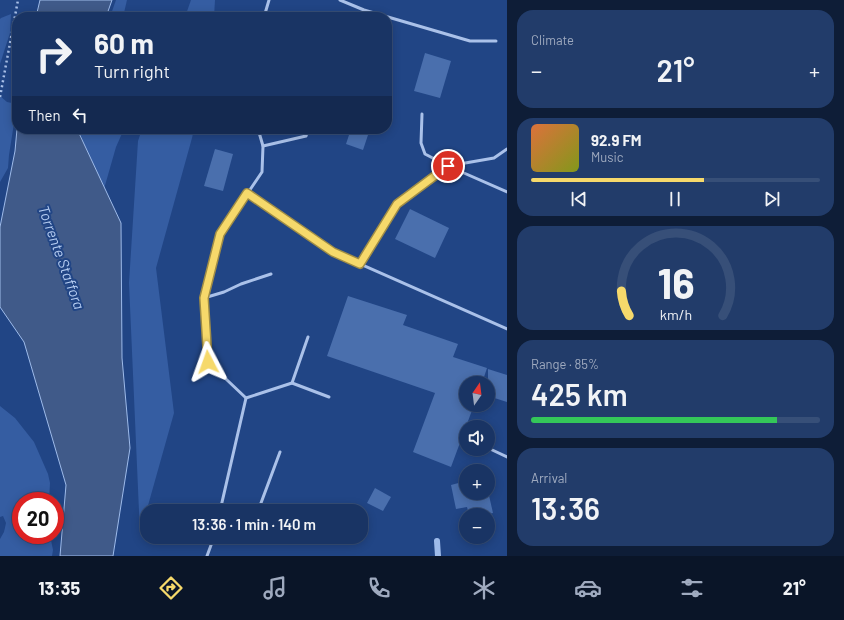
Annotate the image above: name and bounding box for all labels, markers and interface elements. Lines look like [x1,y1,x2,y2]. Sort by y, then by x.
text: 60 m [94,26,154,60]
icon: right [28,28,80,80]
text: Climate [531,32,574,48]
text: 21° [656,52,695,88]
text: − [531,57,542,83]
text: + [809,57,820,83]
text: Turn right [94,60,170,82]
icon: left [69,104,91,126]
text: Then [28,106,61,124]
text: 92.9 FM [591,131,642,149]
pin [431,149,465,183]
text: Music [591,149,624,165]
icon: arrive [437,155,459,177]
icon: previous [568,188,590,210]
icon: pause [664,188,686,210]
icon: next [761,188,783,210]
water label: Torrente Staffora [35,203,89,311]
text: 16 [657,257,694,307]
text: km/h [659,306,692,323]
position arrow [187,341,229,383]
text: Range · 85% [531,356,599,372]
north arrow [459,376,495,412]
map controls [459,376,495,544]
text: 425 km [531,376,628,412]
button: sound [459,420,495,456]
button: + [459,464,495,500]
text: Arrival [531,470,567,486]
text: 13:36 [531,490,600,526]
speed limit sign: 20 [12,492,64,544]
button: − [459,508,495,544]
text: 13:36 · 1 min · 140 m [192,515,316,533]
icon: directions [157,574,185,602]
icon: music [261,574,289,602]
icon: phone [365,574,393,602]
icon: climate [470,574,498,602]
icon: car [574,574,602,602]
icon: filters [678,574,706,602]
text: 13:35 [38,577,80,599]
text: 21° [783,577,806,599]

